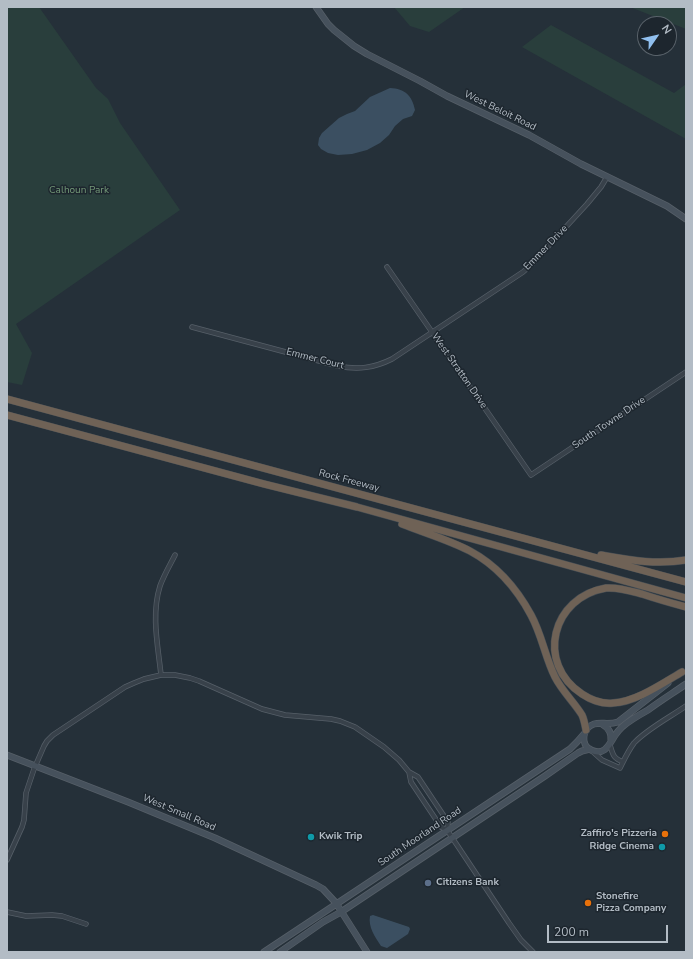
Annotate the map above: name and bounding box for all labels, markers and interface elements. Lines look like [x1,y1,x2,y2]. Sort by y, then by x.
north arrow [637,16,677,56]
text: N [658,22,675,37]
street label: West Beloit Road [462,88,538,134]
park label: Calhoun Park [49,185,109,197]
street label: Emmer Drive [521,223,571,273]
street label: West Stratton Drive [428,331,490,411]
street label: Emmer Court [285,346,345,372]
street label: South Towne Drive [570,394,648,452]
street label: Rock Freeway [317,467,381,495]
street label: West Small Road [141,792,217,834]
street label: South Moorland Road [376,805,464,869]
place label: Zaffiro's Pizzeria [581,828,657,840]
marker: Zaffiro's Pizzeria [660,829,670,839]
place label: Kwik Trip [319,831,362,843]
marker: Kwik Trip [306,832,316,842]
place label: Ridge Cinema [590,841,654,853]
marker: Ridge Cinema [657,842,667,852]
place label: Citizens Bank [436,877,499,889]
marker: Citizens Bank [423,878,433,888]
place label: Stonefire Pizza Company [596,891,666,914]
marker: Stonefire Pizza Company [583,898,593,908]
scale bar [549,917,670,943]
text: 200 m [554,924,589,940]

